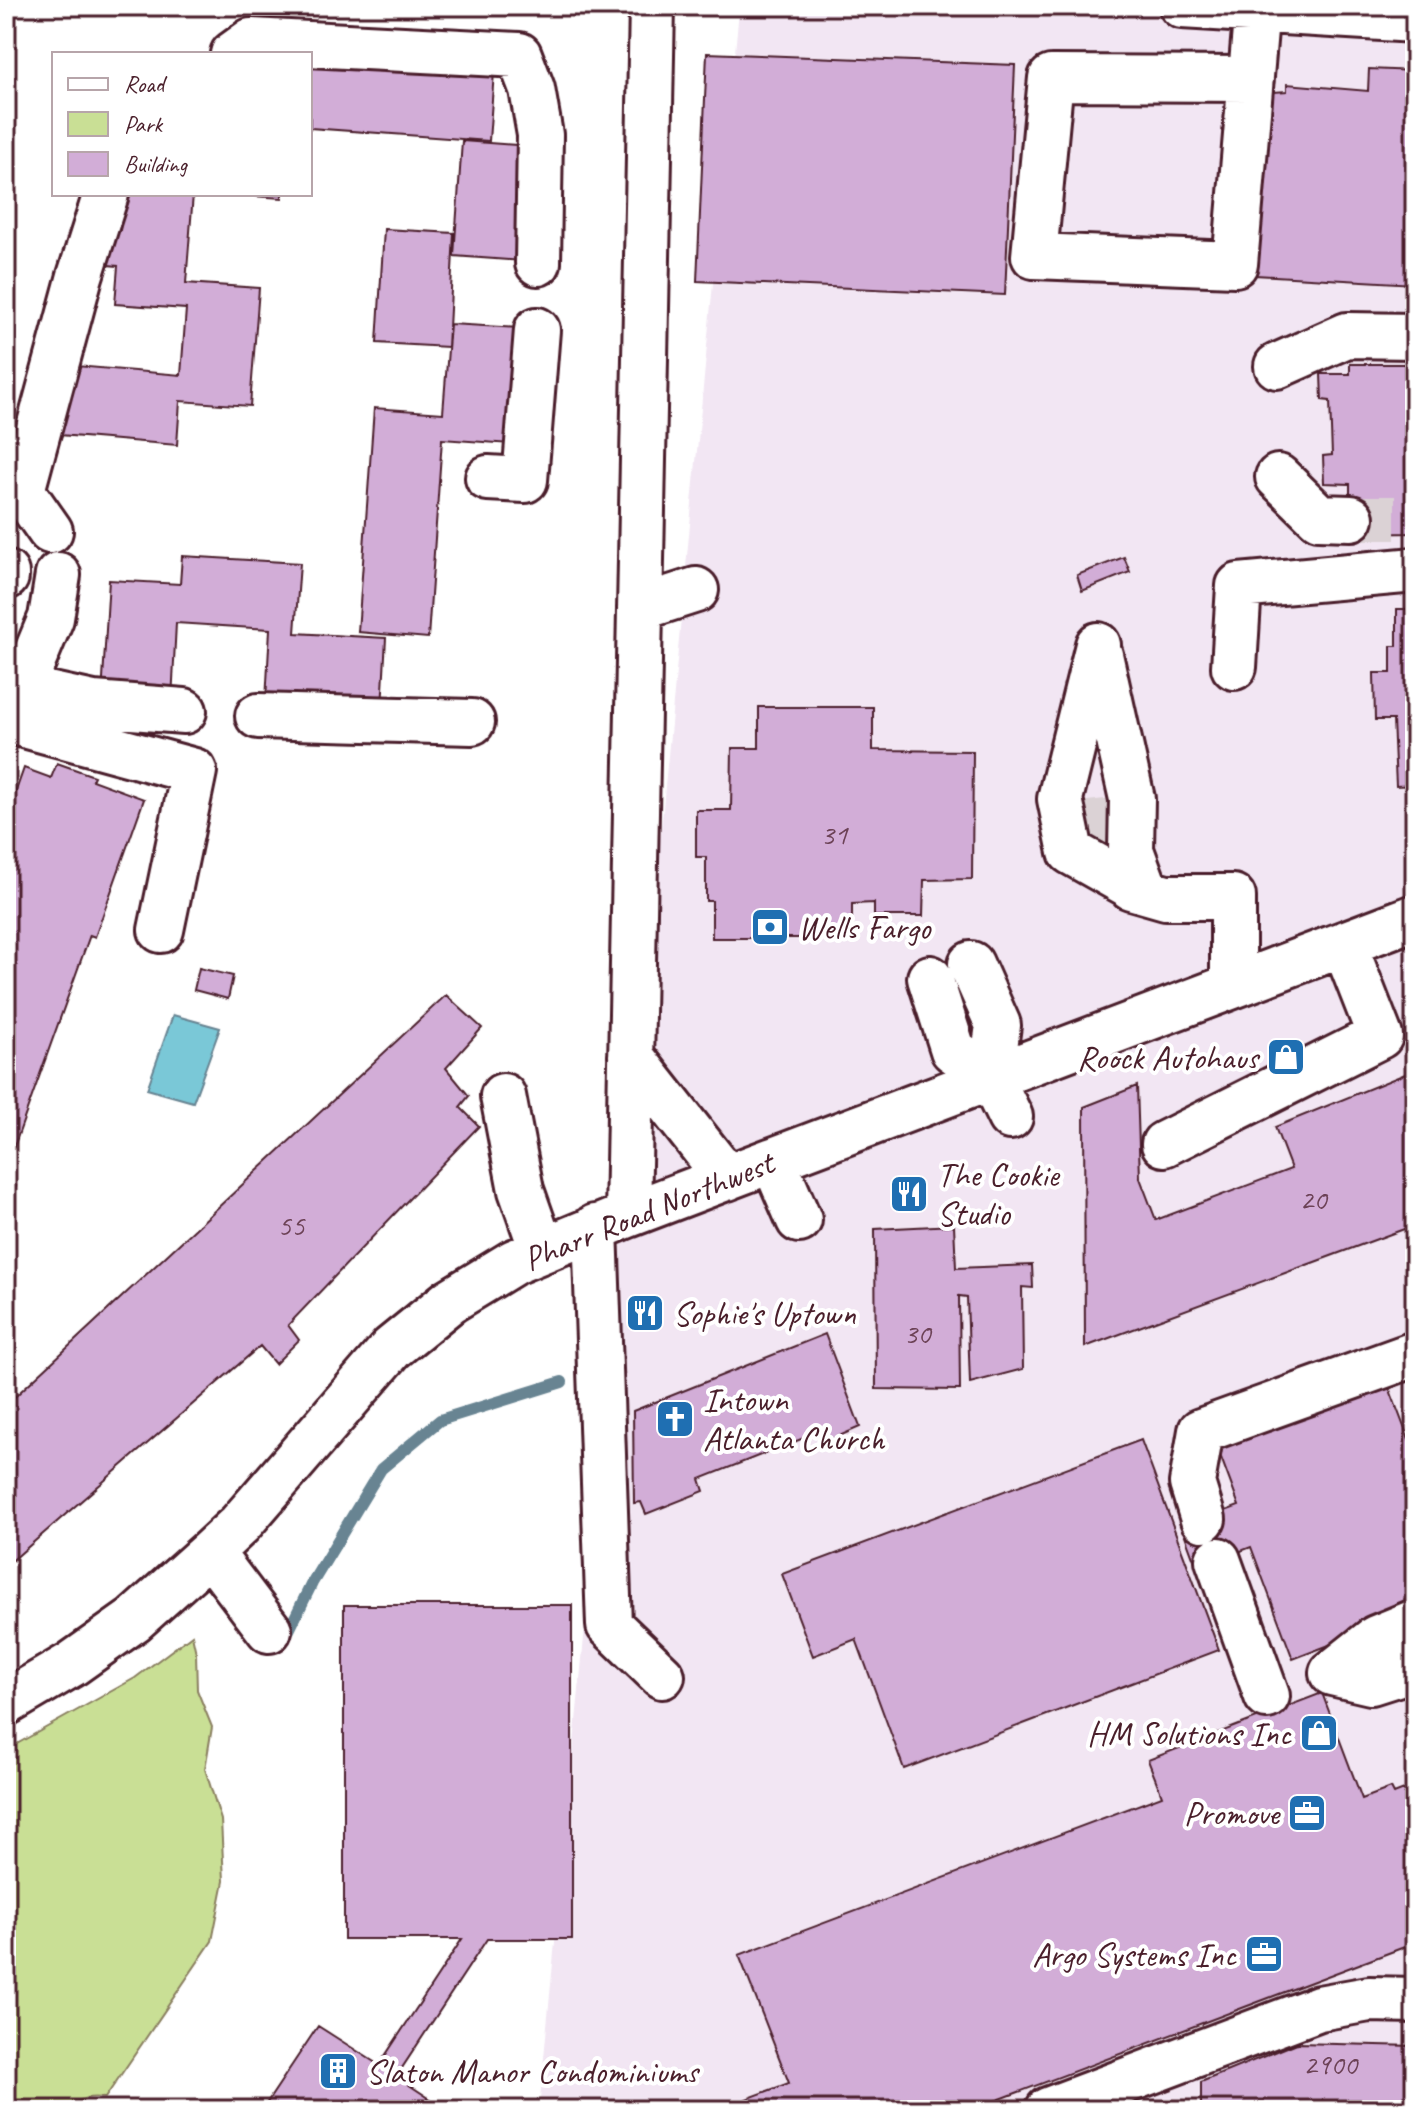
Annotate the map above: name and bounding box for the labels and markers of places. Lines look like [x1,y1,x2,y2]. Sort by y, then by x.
bank icon: Wells Fargo [749,906,791,948]
place label: Wells Fargo [798,906,932,949]
place label: Roock Autohaus [1077,1036,1260,1079]
shop icon: Roock Autohaus [1265,1036,1307,1078]
place label: The Cookie Studio [937,1153,1060,1235]
restaurant icon: The Cookie Studio [888,1173,930,1215]
restaurant icon: Sophie's Uptown [624,1292,666,1334]
place label: Sophie's Uptown [673,1292,856,1335]
place label: Intown Atlanta Church [703,1378,886,1460]
church icon: Intown Atlanta Church [654,1398,696,1440]
place label: HM Solutions Inc [1087,1712,1292,1755]
shop icon: HM Solutions Inc [1298,1712,1340,1754]
place label: Promove [1184,1792,1281,1835]
office icon: Promove [1286,1792,1328,1834]
place label: Argo Systems Inc [1032,1933,1237,1976]
office icon: Argo Systems Inc [1243,1933,1285,1975]
building icon: Slaton Manor Condominiums [317,2050,359,2092]
place label: Slaton Manor Condominiums [366,2050,700,2093]

